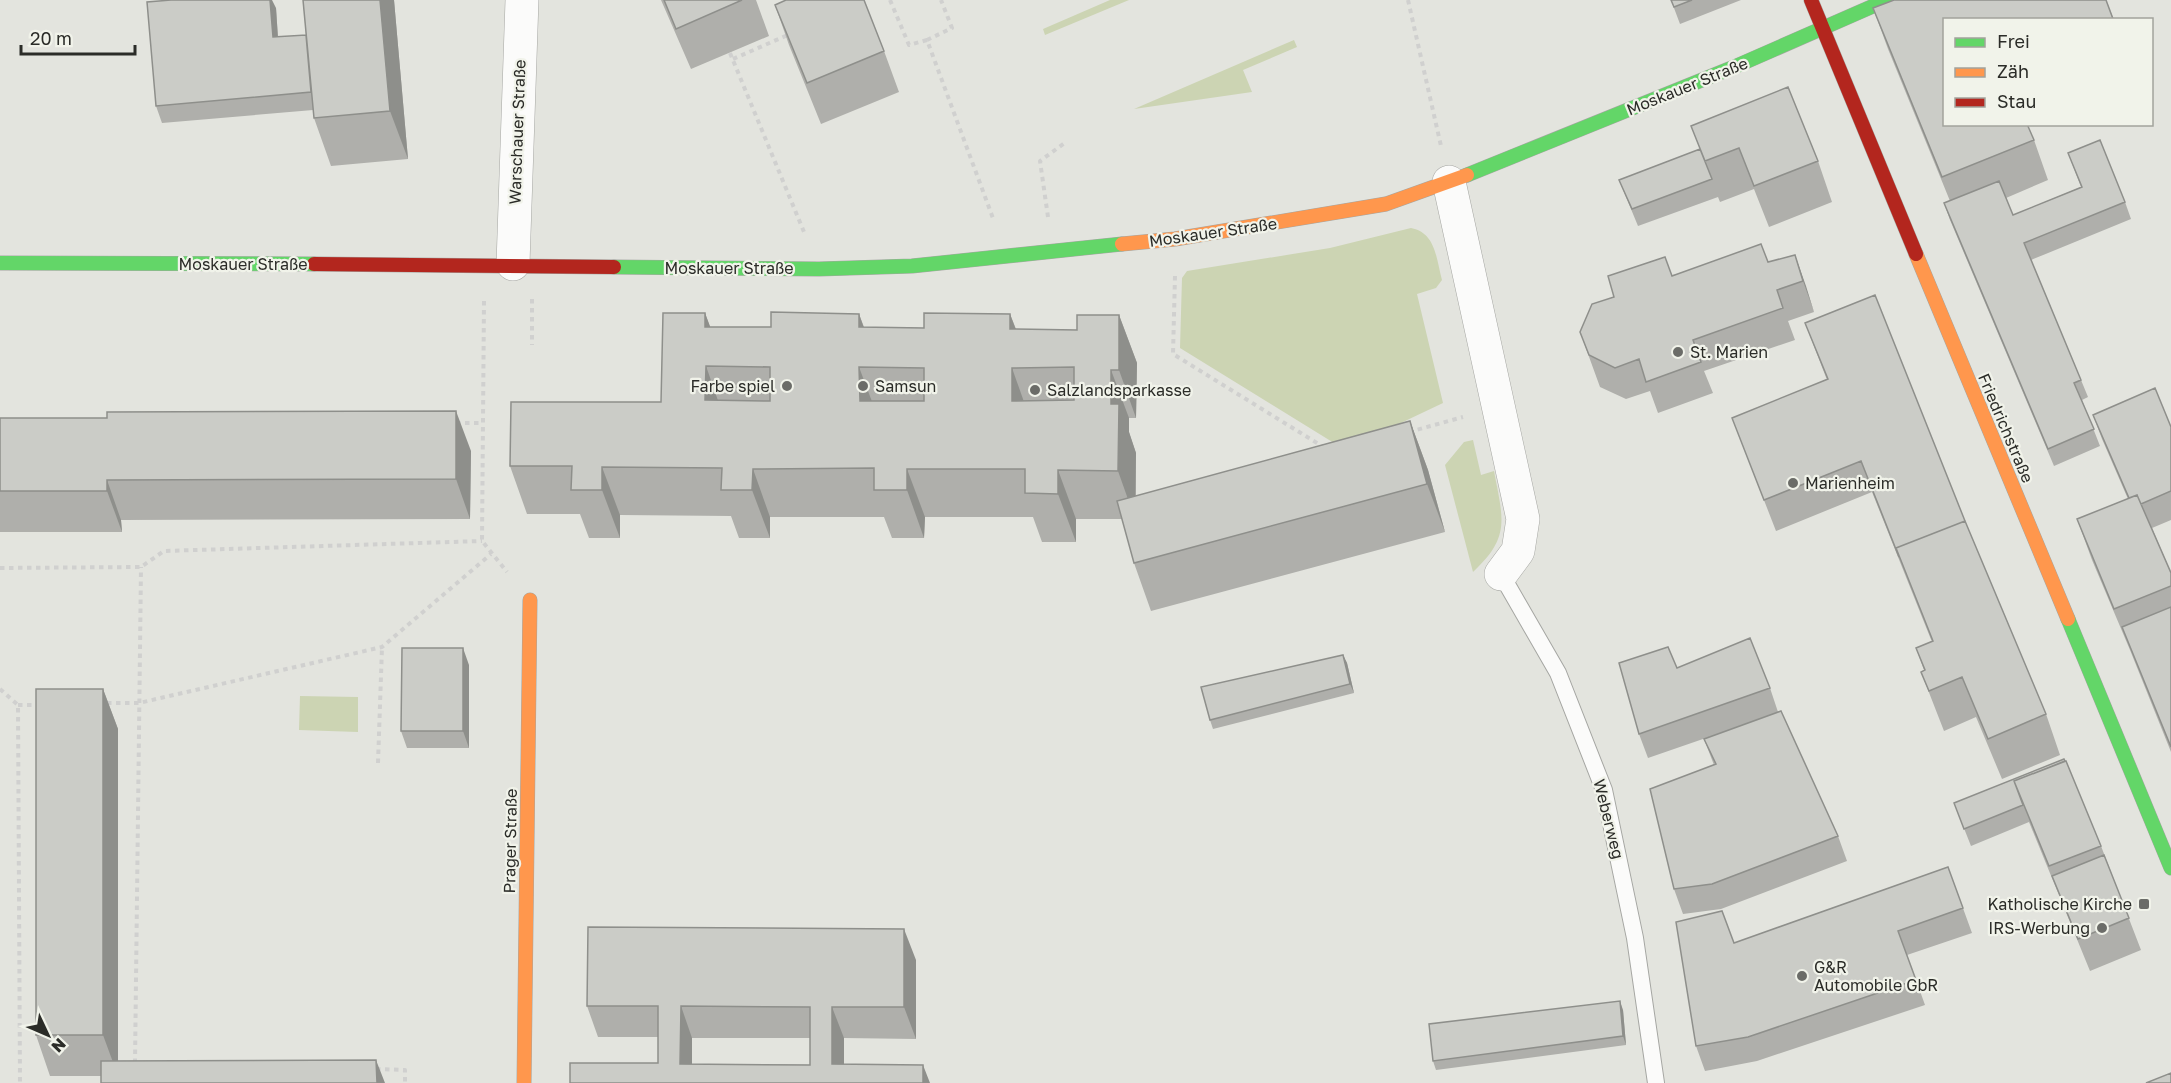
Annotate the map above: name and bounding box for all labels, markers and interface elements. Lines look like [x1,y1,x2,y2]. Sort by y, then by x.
scale bar [21,18,135,56]
legend [1943,18,2153,126]
text: 20 m [30,27,72,49]
text: Frei [1997,30,2030,52]
street label: Moskauer Straße [1623,53,1751,119]
street label: Warschauer Straße [504,59,530,205]
text: Zäh [1997,60,2029,82]
text: Stau [1997,90,2036,112]
street label: Moskauer Straße [1148,213,1278,251]
street label: Moskauer Straße [179,254,307,274]
street label: Moskauer Straße [665,258,793,278]
place label: St. Marien [1690,342,1768,362]
marker: St. Marien [1671,345,1685,359]
street label: Friedrichstraße [1974,370,2038,486]
place label: Farbe spiel [690,376,775,396]
place label: Samsun [875,376,936,396]
marker: Farbe spiel [780,379,794,393]
marker: Samsun [856,379,870,393]
place label: Salzlandsparkasse [1047,380,1191,400]
marker: Salzlandsparkasse [1028,383,1042,397]
place label: Marienheim [1805,473,1895,493]
marker: Marienheim [1786,476,1800,490]
street label: Weberweg [1589,777,1629,861]
street label: Prager Straße [499,788,521,894]
place label: Katholische Kirche [1987,894,2132,914]
marker: Katholische Kirche [2137,897,2151,911]
place label: IRS-Werbung [1988,918,2090,938]
marker: IRS-Werbung [2095,921,2109,935]
place label: G&R Automobile GbR [1814,957,1938,995]
marker: G&R Automobile GbR [1795,969,1809,983]
north arrow [18,1005,78,1065]
text: N [47,1034,70,1057]

